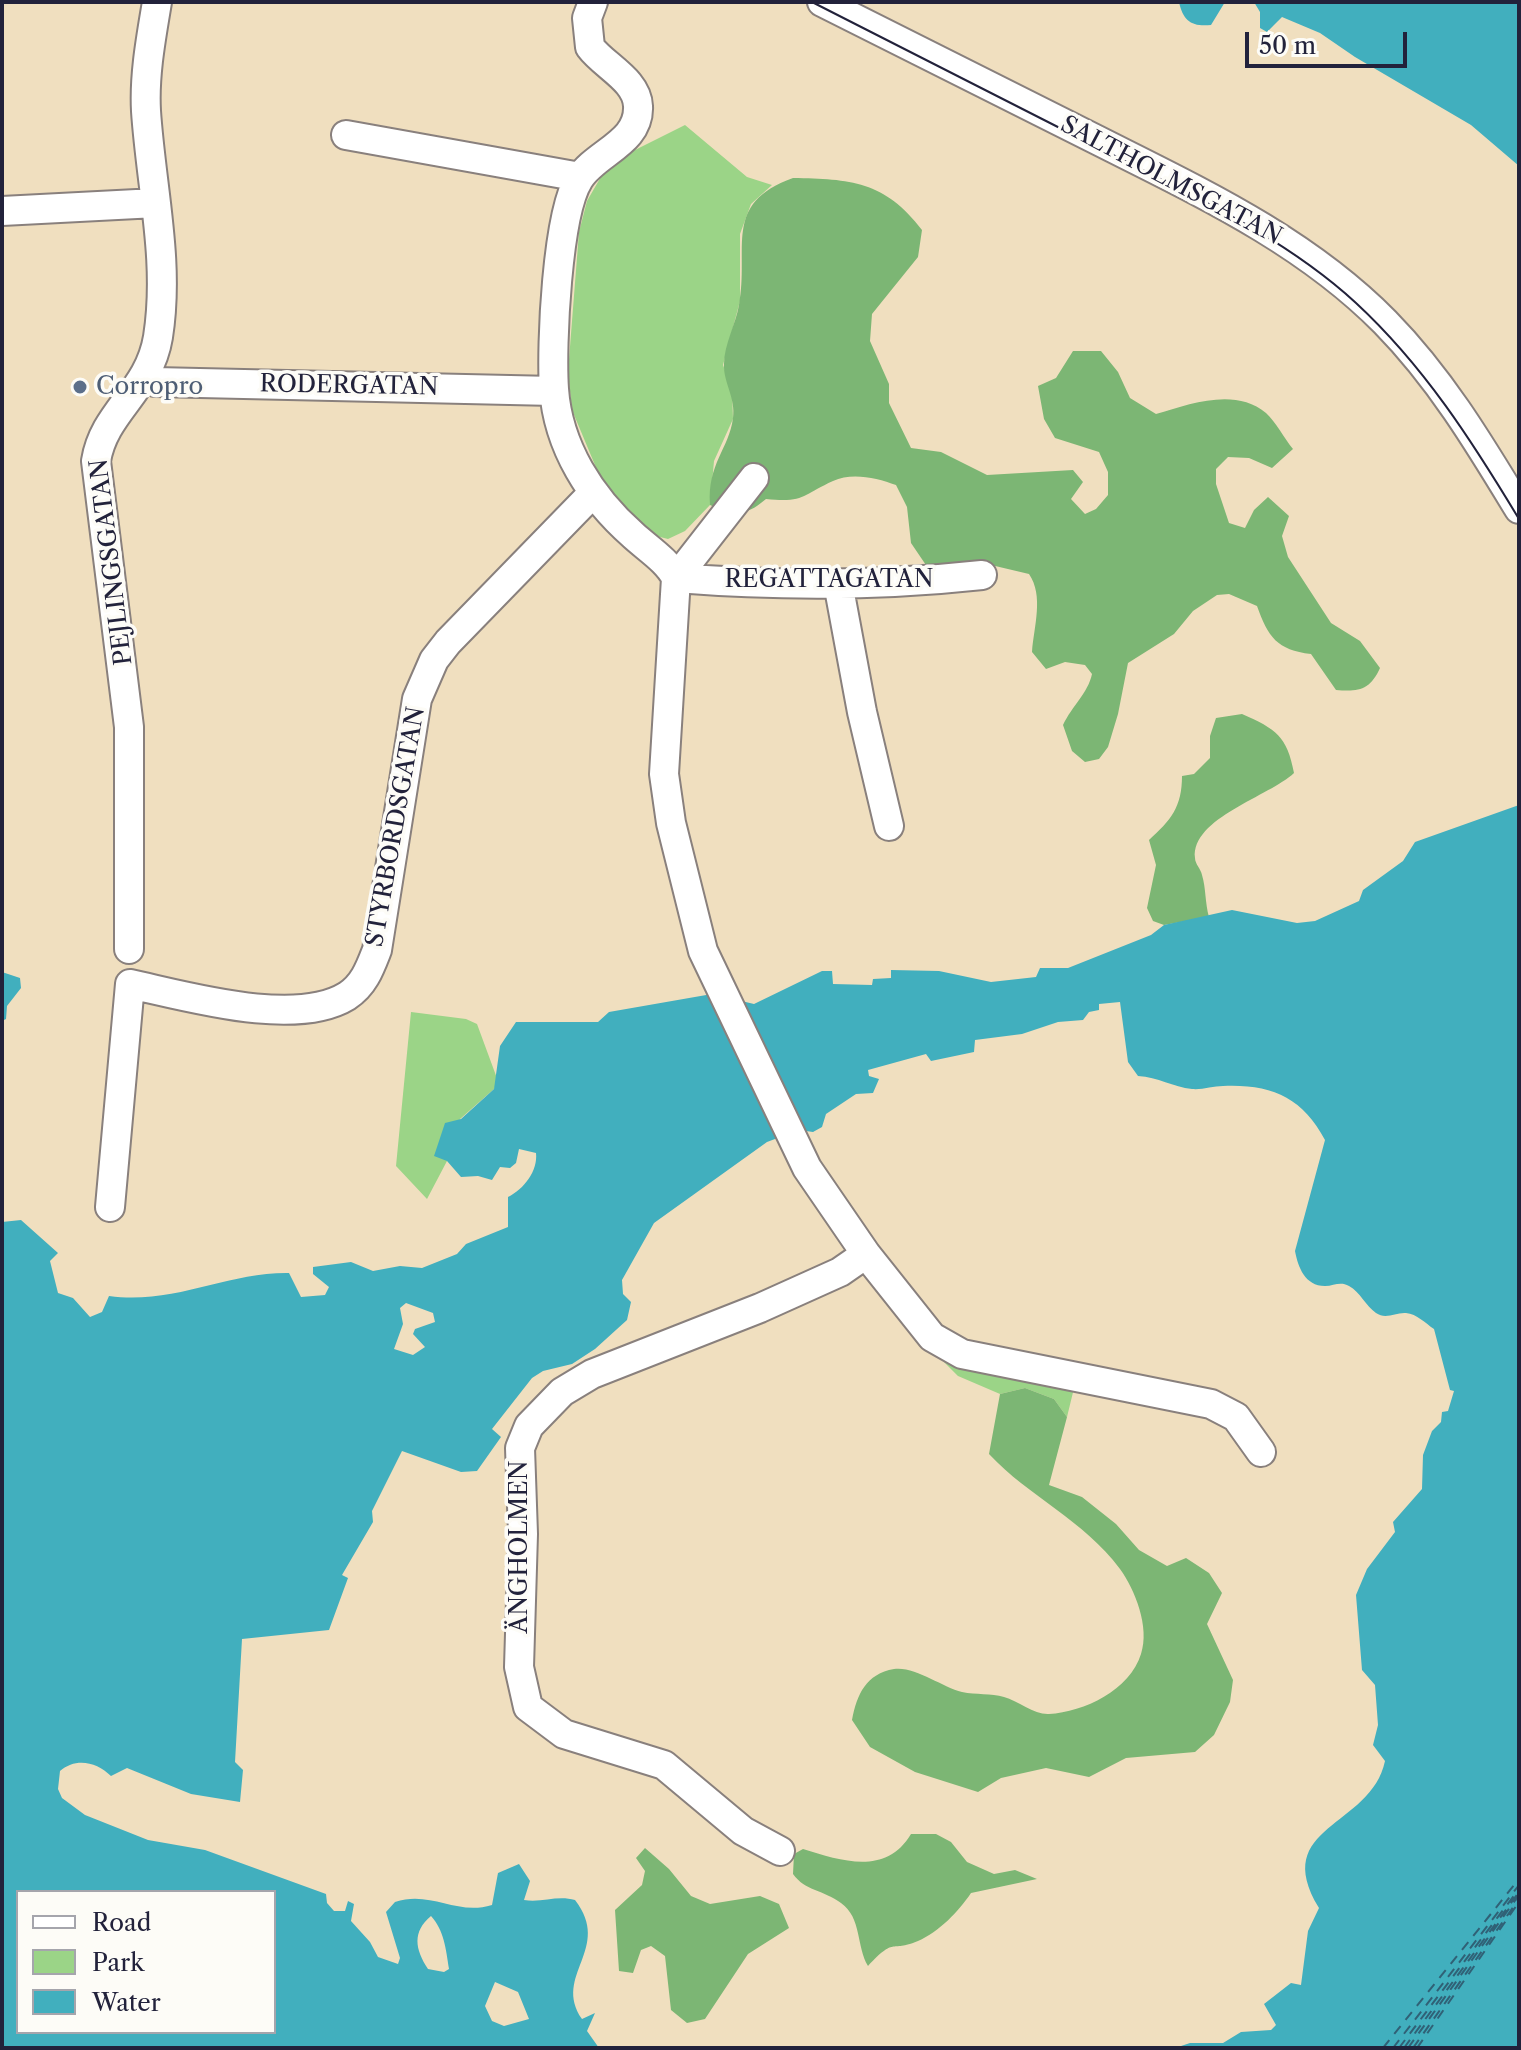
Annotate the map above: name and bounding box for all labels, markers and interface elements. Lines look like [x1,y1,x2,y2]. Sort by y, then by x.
scale bar [1249,16,1411,66]
text: 50 m [1259,31,1316,60]
street label: SALTHOLMSGATAN [1056,110,1286,252]
street label: RODERGATAN [259,370,439,402]
place label: Corropro [96,373,203,401]
marker: Corropro [71,378,89,396]
street label: PEJLINGSGATAN [85,457,139,667]
street label: REGATTAGATAN [724,566,934,594]
street label: STYRBORDSGATAN [361,705,431,949]
street label: ÄNGHOLMEN [506,1460,534,1634]
legend [16,1890,276,2034]
text: Road [92,1908,151,1937]
text: Park [92,1948,144,1977]
text: Water [92,1988,161,2017]

